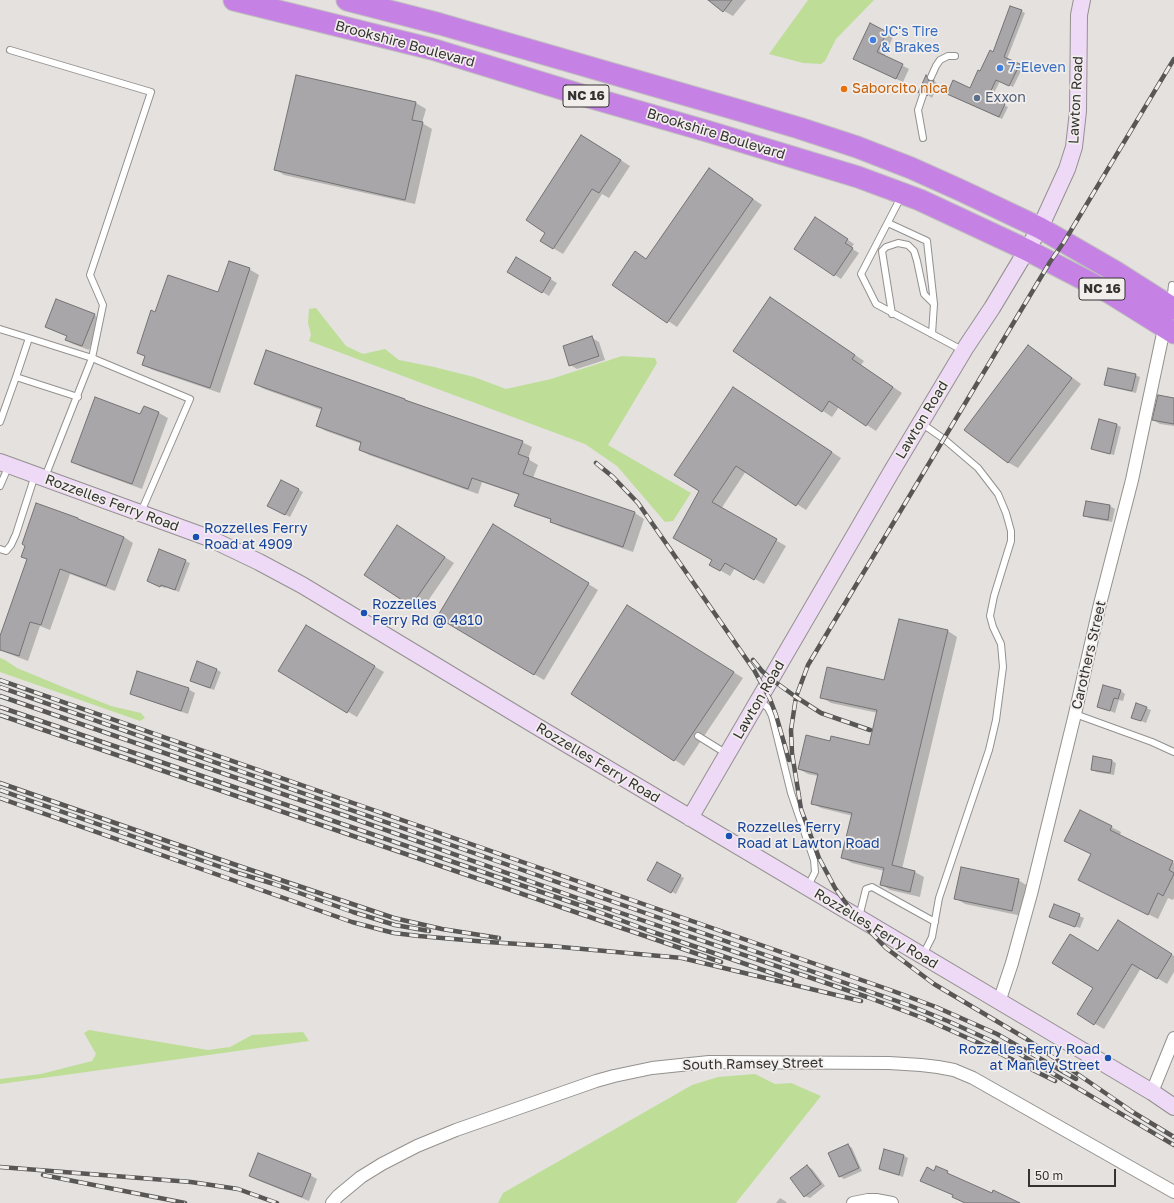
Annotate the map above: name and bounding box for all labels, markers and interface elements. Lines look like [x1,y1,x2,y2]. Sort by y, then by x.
street label: Brookshire Boulevard [333,17,477,71]
place label: JC's Tire & Brakes [881,24,940,56]
marker: JC's Tire & Brakes [868,35,878,45]
street label: Lawton Road [1065,56,1087,144]
place label: 7-Eleven [1008,60,1066,76]
marker: 7-Eleven [995,63,1005,73]
place label: Saborcito nica [852,81,948,97]
marker: Saborcito nica [839,84,849,94]
road number: NC 16 [563,85,609,107]
place label: Exxon [985,90,1026,106]
marker: Exxon [972,93,982,103]
street label: Brookshire Boulevard [645,105,787,163]
road number: NC 16 [1079,278,1125,300]
street label: Lawton Road [892,378,952,462]
street label: Rozzelles Ferry Road [43,471,181,535]
place label: Rozzelles Ferry Road at 4909 [204,521,308,554]
marker: Rozzelles Ferry Road at 4909 [191,532,201,542]
place label: Rozzelles Ferry Rd @ 4810 [372,597,483,630]
street label: Carothers Street [1068,599,1110,711]
marker: Rozzelles Ferry Rd @ 4810 [359,608,369,618]
street label: Lawton Road [730,658,788,742]
street label: Rozzelles Ferry Road [533,719,663,807]
place label: Rozzelles Ferry Road at Lawton Road [737,820,880,852]
marker: Rozzelles Ferry Road at Lawton Road [724,831,734,841]
street label: Rozzelles Ferry Road [811,885,941,973]
place label: Rozzelles Ferry Road at Manley Street [959,1042,1100,1074]
marker: Rozzelles Ferry Road at Manley Street [1103,1053,1113,1063]
street label: South Ramsey Street [682,1054,824,1074]
scale bar [1030,1161,1118,1187]
text: 50 m [1035,1168,1063,1183]

